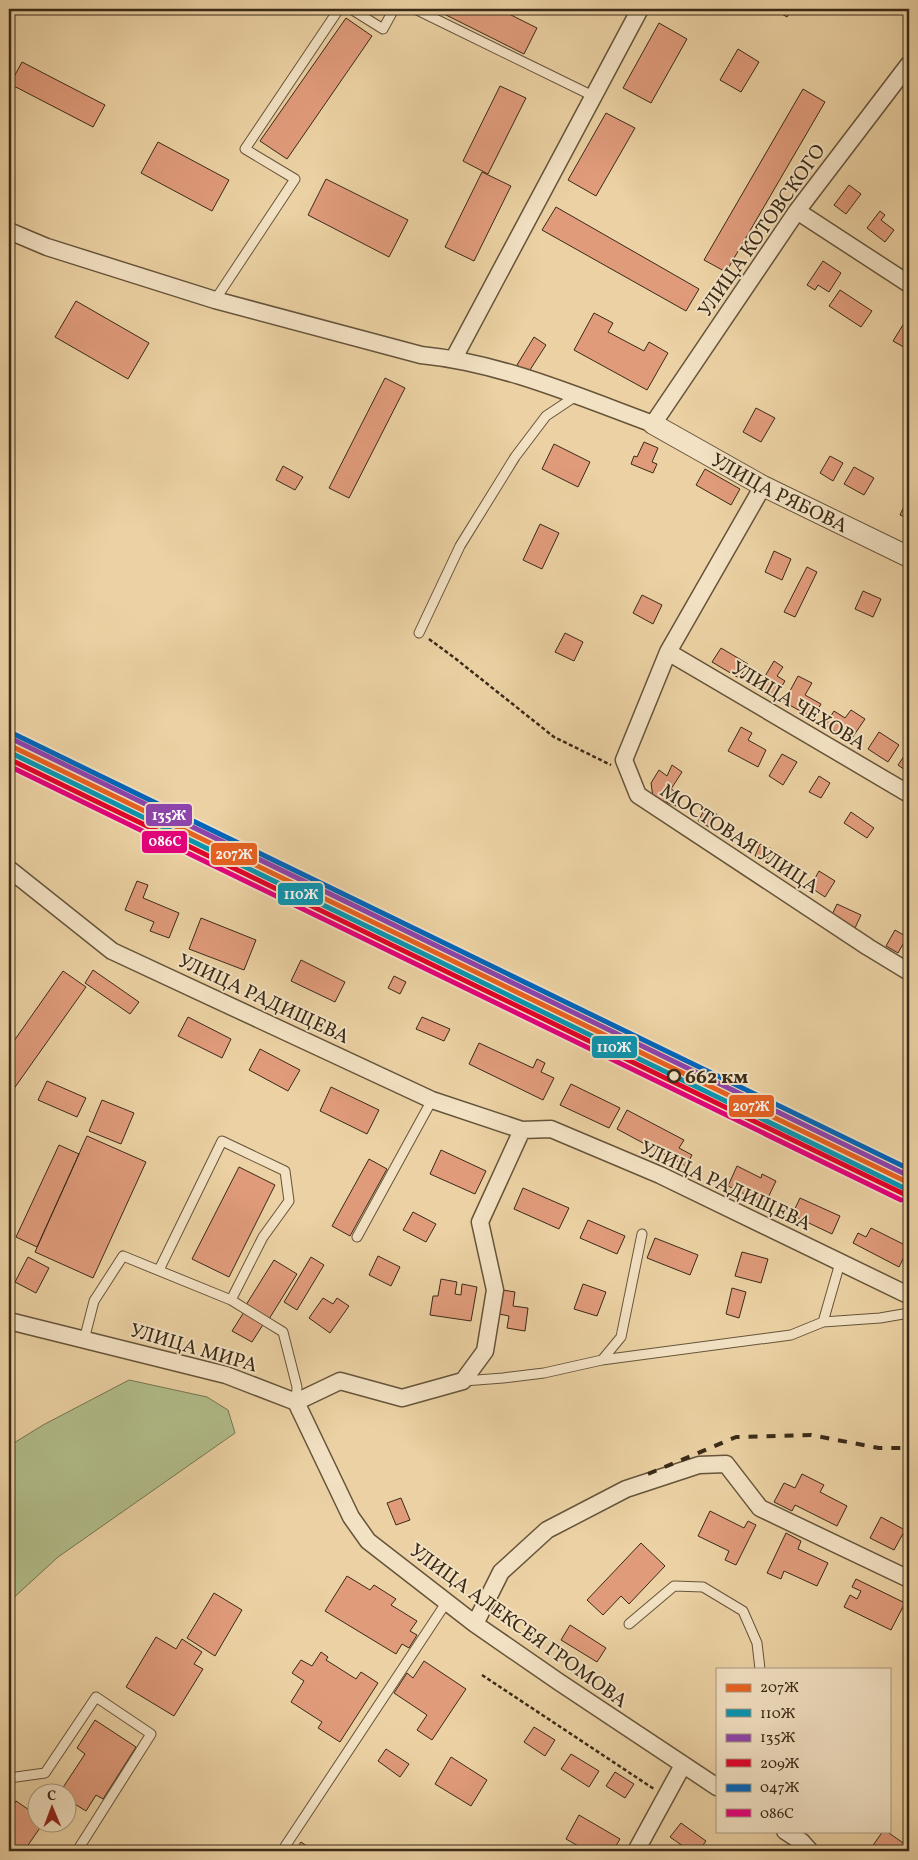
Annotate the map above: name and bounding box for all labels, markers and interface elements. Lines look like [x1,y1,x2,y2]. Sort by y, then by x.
street label: УЛИЦА КОТОВСКОГО [692,139,833,323]
street label: УЛИЦА РЯБОВА [705,447,852,541]
street label: УЛИЦА ЧЕХОВА [725,655,871,758]
street label: МОСТОВАЯ УЛИЦА [654,778,824,902]
line badge: 135Ж [145,803,193,827]
text: 135Ж [152,807,186,826]
line badge: 086С [141,830,188,854]
text: 086С [149,833,181,852]
line badge: 207Ж [210,842,258,866]
text: 207Ж [215,846,253,865]
line badge: 110Ж [277,882,324,906]
text: 110Ж [284,886,319,905]
street label: УЛИЦА РАДИЩЕВА [173,948,354,1052]
line badge: 110Ж [591,1035,638,1059]
text: 110Ж [597,1039,632,1058]
place label: 662 км [685,1064,748,1092]
marker: 662 км [667,1069,681,1083]
line badge: 207Ж [728,1094,775,1118]
text: 207Ж [732,1098,770,1117]
street label: УЛИЦА РАДИЩЕВА [635,1135,816,1239]
street label: УЛИЦА МИРА [126,1317,261,1381]
street label: УЛИЦА АЛЕКСЕЯ ГРОМОВА [403,1538,633,1715]
legend [716,1668,890,1832]
text: 207Ж [760,1678,799,1699]
text: 110Ж [760,1704,796,1725]
text: 135Ж [760,1728,796,1749]
text: 209Ж [760,1754,800,1775]
text: 047Ж [760,1778,800,1799]
north arrow [28,1782,78,1832]
text: С [47,1787,56,1806]
text: 086С [760,1804,794,1825]

